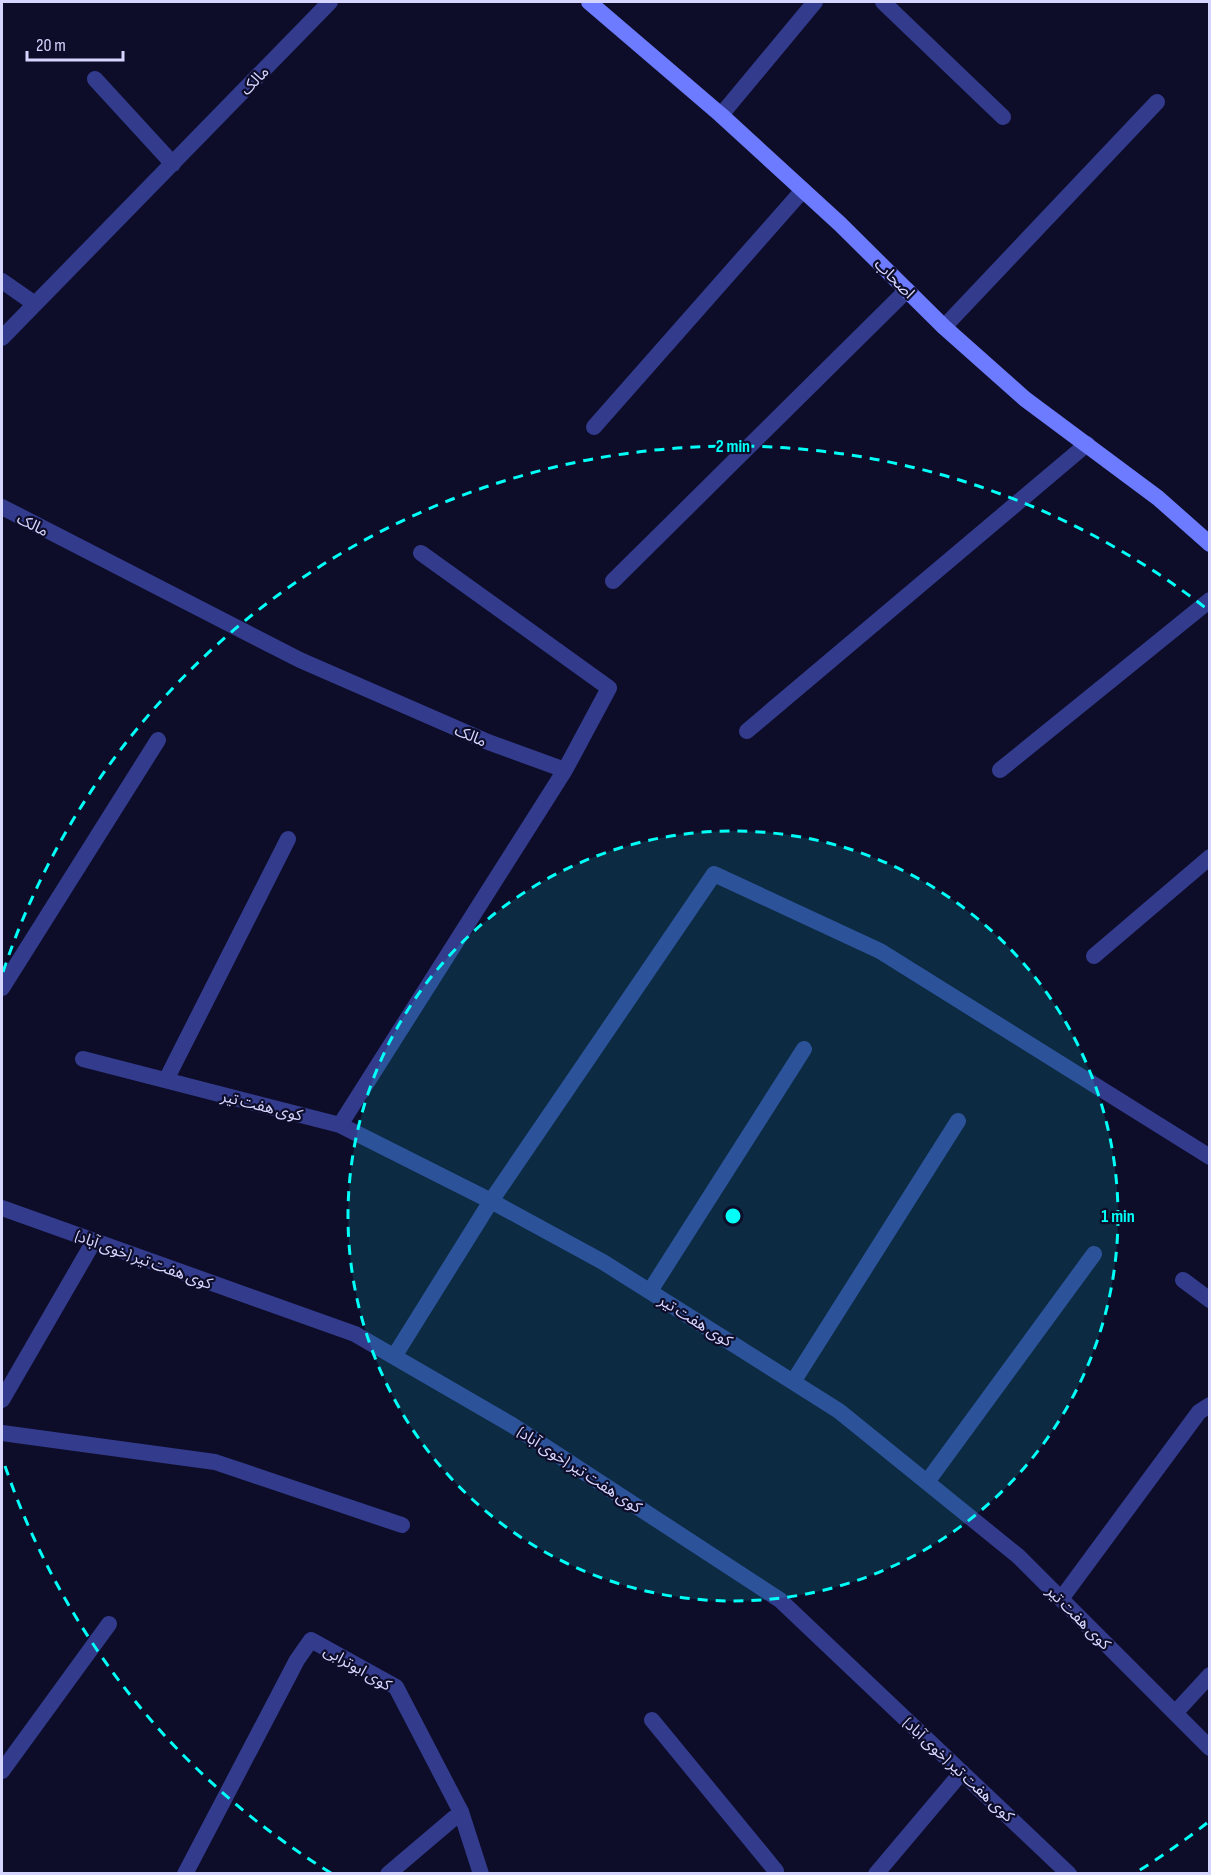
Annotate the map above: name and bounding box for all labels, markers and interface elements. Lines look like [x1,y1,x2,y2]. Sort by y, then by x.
scale bar [27,24,123,62]
text: 20 m [36,35,66,56]
street label: مالک [237,63,273,99]
street label: اصحاب [870,255,918,303]
text: 2 min [716,436,750,457]
street label: مالک [13,509,51,541]
street label: مالک [452,721,489,752]
street label: کوی هفت تیر [218,1087,305,1126]
centre of rings [723,1206,743,1226]
text: 1 min [1101,1206,1135,1227]
street label: کوی هفت تیر (خوی آباد) [72,1227,215,1294]
street label: کوی هفت تیر [654,1291,736,1352]
street label: کوی هفت تیر (خوی آباد) [513,1423,645,1518]
street label: کوی هفت تیر [1041,1581,1114,1654]
street label: کوی ابوترابی [320,1641,395,1696]
street label: کوی هفت تیر (خوی آباد) [899,1714,1018,1827]

